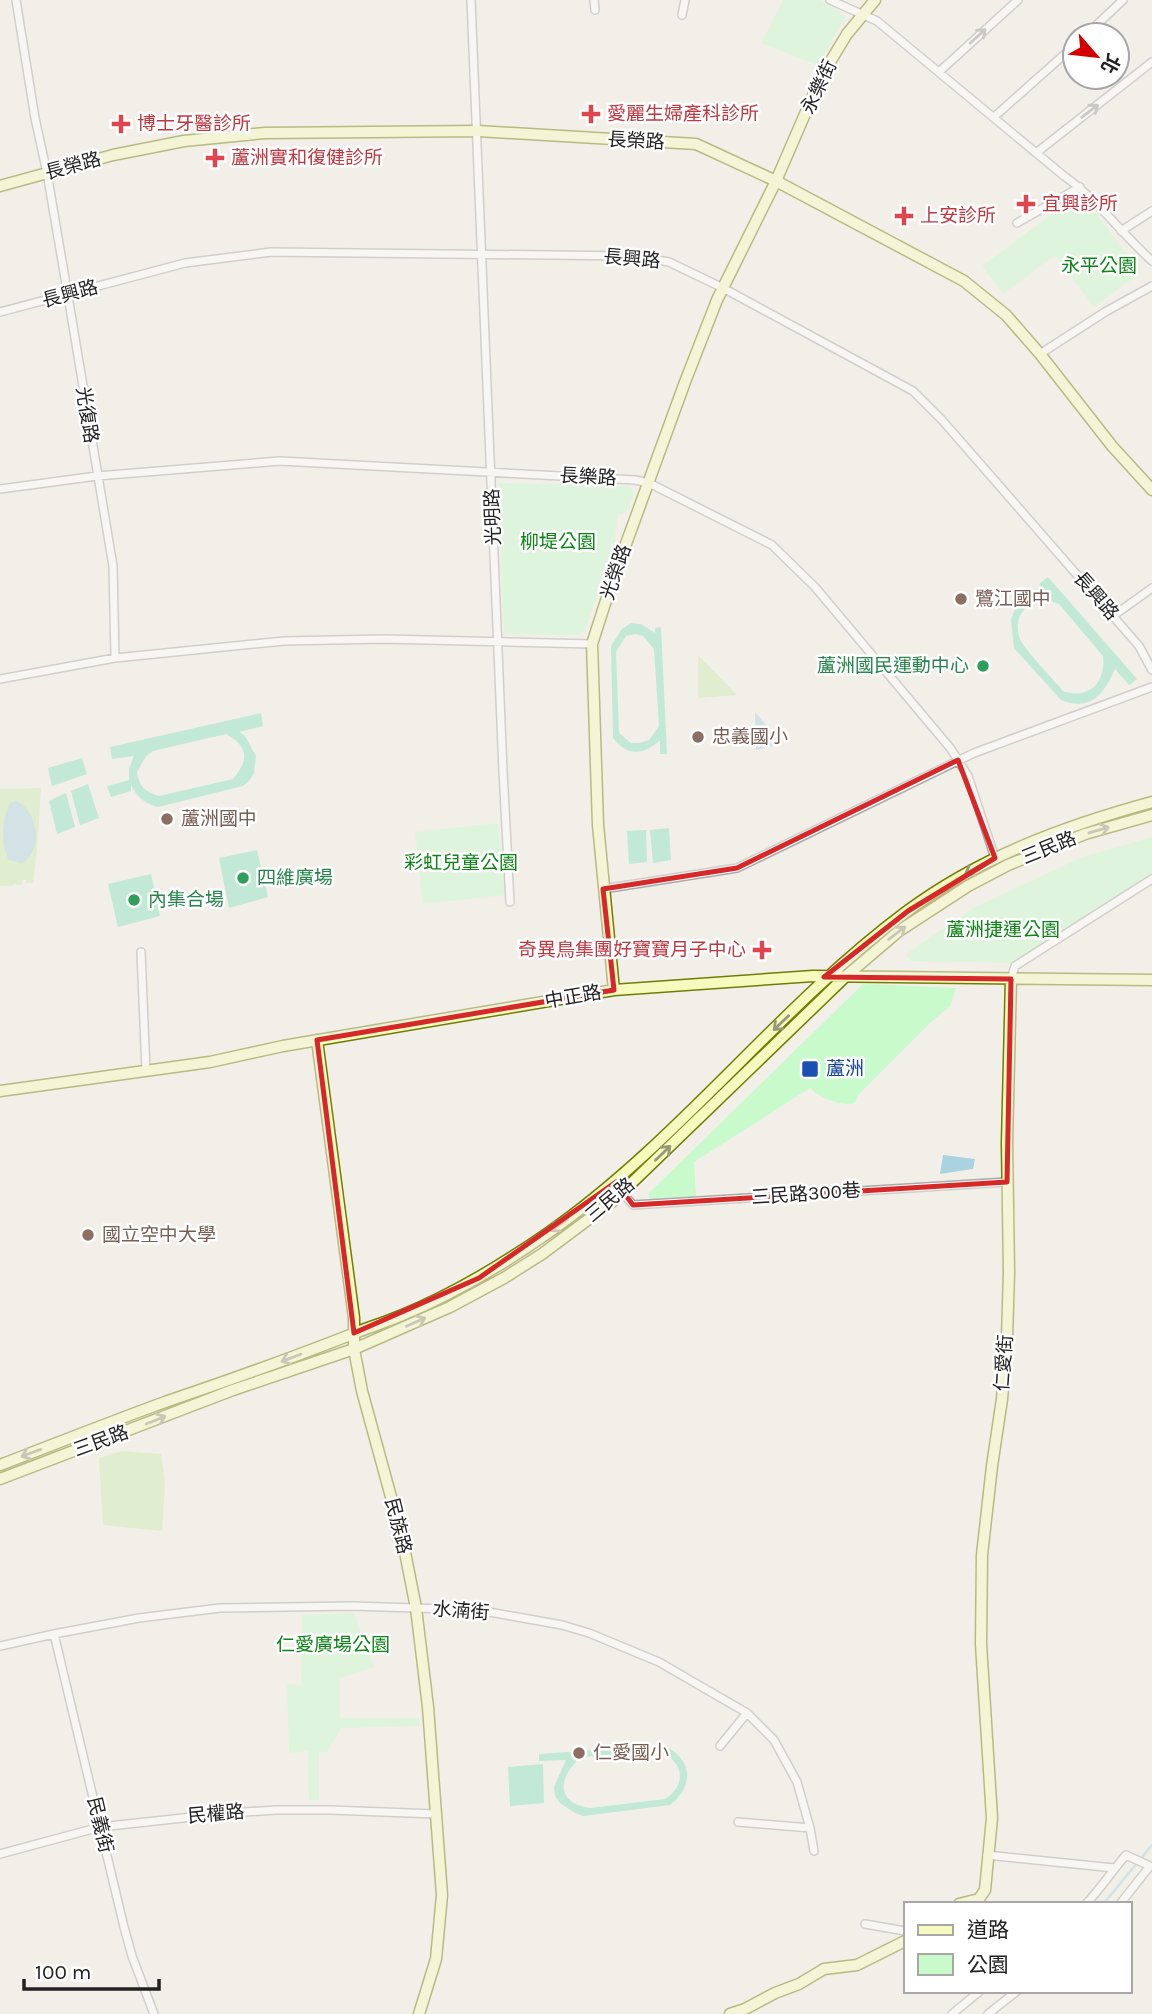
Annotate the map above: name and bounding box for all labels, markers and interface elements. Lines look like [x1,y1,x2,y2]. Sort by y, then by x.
north arrow [1061,21,1131,91]
one-way arrow [969,28,987,44]
text: 北 [1096,50,1124,77]
street label: 永樂街 [797,57,841,117]
place label: 愛麗生婦產科診所 [607,103,759,125]
one-way arrow [1080,103,1099,118]
marker: 愛麗生婦產科診所 [581,104,601,124]
place label: 博士牙醫診所 [137,113,251,135]
marker: 博士牙醫診所 [111,114,131,134]
street label: 長榮路 [607,129,665,153]
place label: 蘆洲實和復健診所 [231,147,383,169]
street label: 長榮路 [43,148,103,184]
marker: 蘆洲實和復健診所 [205,148,225,168]
place label: 宜興診所 [1042,193,1118,215]
marker: 宜興診所 [1016,194,1036,214]
place label: 上安診所 [920,205,996,227]
marker: 上安診所 [894,206,914,226]
street label: 長興路 [603,246,661,272]
park label: 永平公園 [1061,255,1137,277]
street label: 長興路 [40,276,100,312]
street label: 光復路 [72,385,102,445]
street label: 長樂路 [559,465,617,489]
street label: 光明路 [481,488,505,546]
park label: 柳堤公園 [520,531,596,553]
street label: 光榮路 [596,541,636,603]
street label: 長興路 [1069,567,1123,625]
place label: 鷺江國中 [975,588,1051,610]
marker: 鷺江國中 [953,591,969,607]
place label: 蘆洲國民運動中心 [817,655,969,677]
marker: 蘆洲國民運動中心 [975,658,991,674]
place label: 忠義國小 [712,726,788,748]
marker: 忠義國小 [690,729,706,745]
place label: 蘆洲國中 [181,808,257,830]
marker: 蘆洲國中 [159,811,175,827]
one-way arrow [1087,822,1109,835]
street label: 三民路 [1018,827,1080,869]
park label: 彩虹兒童公園 [404,852,518,874]
one-way arrow [964,863,985,876]
place label: 四維廣場 [257,867,333,889]
marker: 四維廣場 [235,870,251,886]
place label: 內集合場 [148,889,224,911]
marker: 內集合場 [126,892,142,908]
park label: 蘆洲捷運公園 [946,919,1060,941]
one-way arrow [888,926,906,941]
place label: 奇異鳥集團好寶寶月子中心 [518,939,746,961]
marker: 奇異鳥集團好寶寶月子中心 [752,940,772,960]
street label: 中正路 [543,981,603,1013]
one-way arrow [773,1014,790,1031]
place label: 蘆洲 [826,1058,864,1080]
marker: 蘆洲 [800,1059,820,1079]
one-way arrow [654,1144,671,1161]
street label: 三民路 [581,1173,639,1227]
street label: 三民路300巷 [750,1179,862,1209]
one-way arrow [550,1218,569,1233]
place label: 國立空中大學 [102,1224,216,1246]
marker: 國立空中大學 [80,1227,96,1243]
one-way arrow [405,1315,427,1328]
street label: 仁愛街 [991,1334,1017,1392]
one-way arrow [280,1353,302,1366]
one-way arrow [144,1413,166,1426]
street label: 三民路 [70,1421,132,1461]
one-way arrow [21,1448,43,1460]
street label: 民族路 [380,1496,416,1556]
street label: 水湳街 [432,1598,490,1624]
park label: 仁愛廣場公園 [276,1634,390,1656]
place label: 仁愛國小 [593,1742,669,1764]
marker: 仁愛國小 [571,1745,587,1761]
street label: 民義街 [83,1795,117,1855]
street label: 民權路 [187,1801,245,1827]
legend [904,1902,1131,1993]
text: 道路 [967,1918,1009,1942]
scale bar [24,1948,159,1992]
text: 公園 [967,1953,1009,1977]
text: 100 m [35,1960,92,1984]

